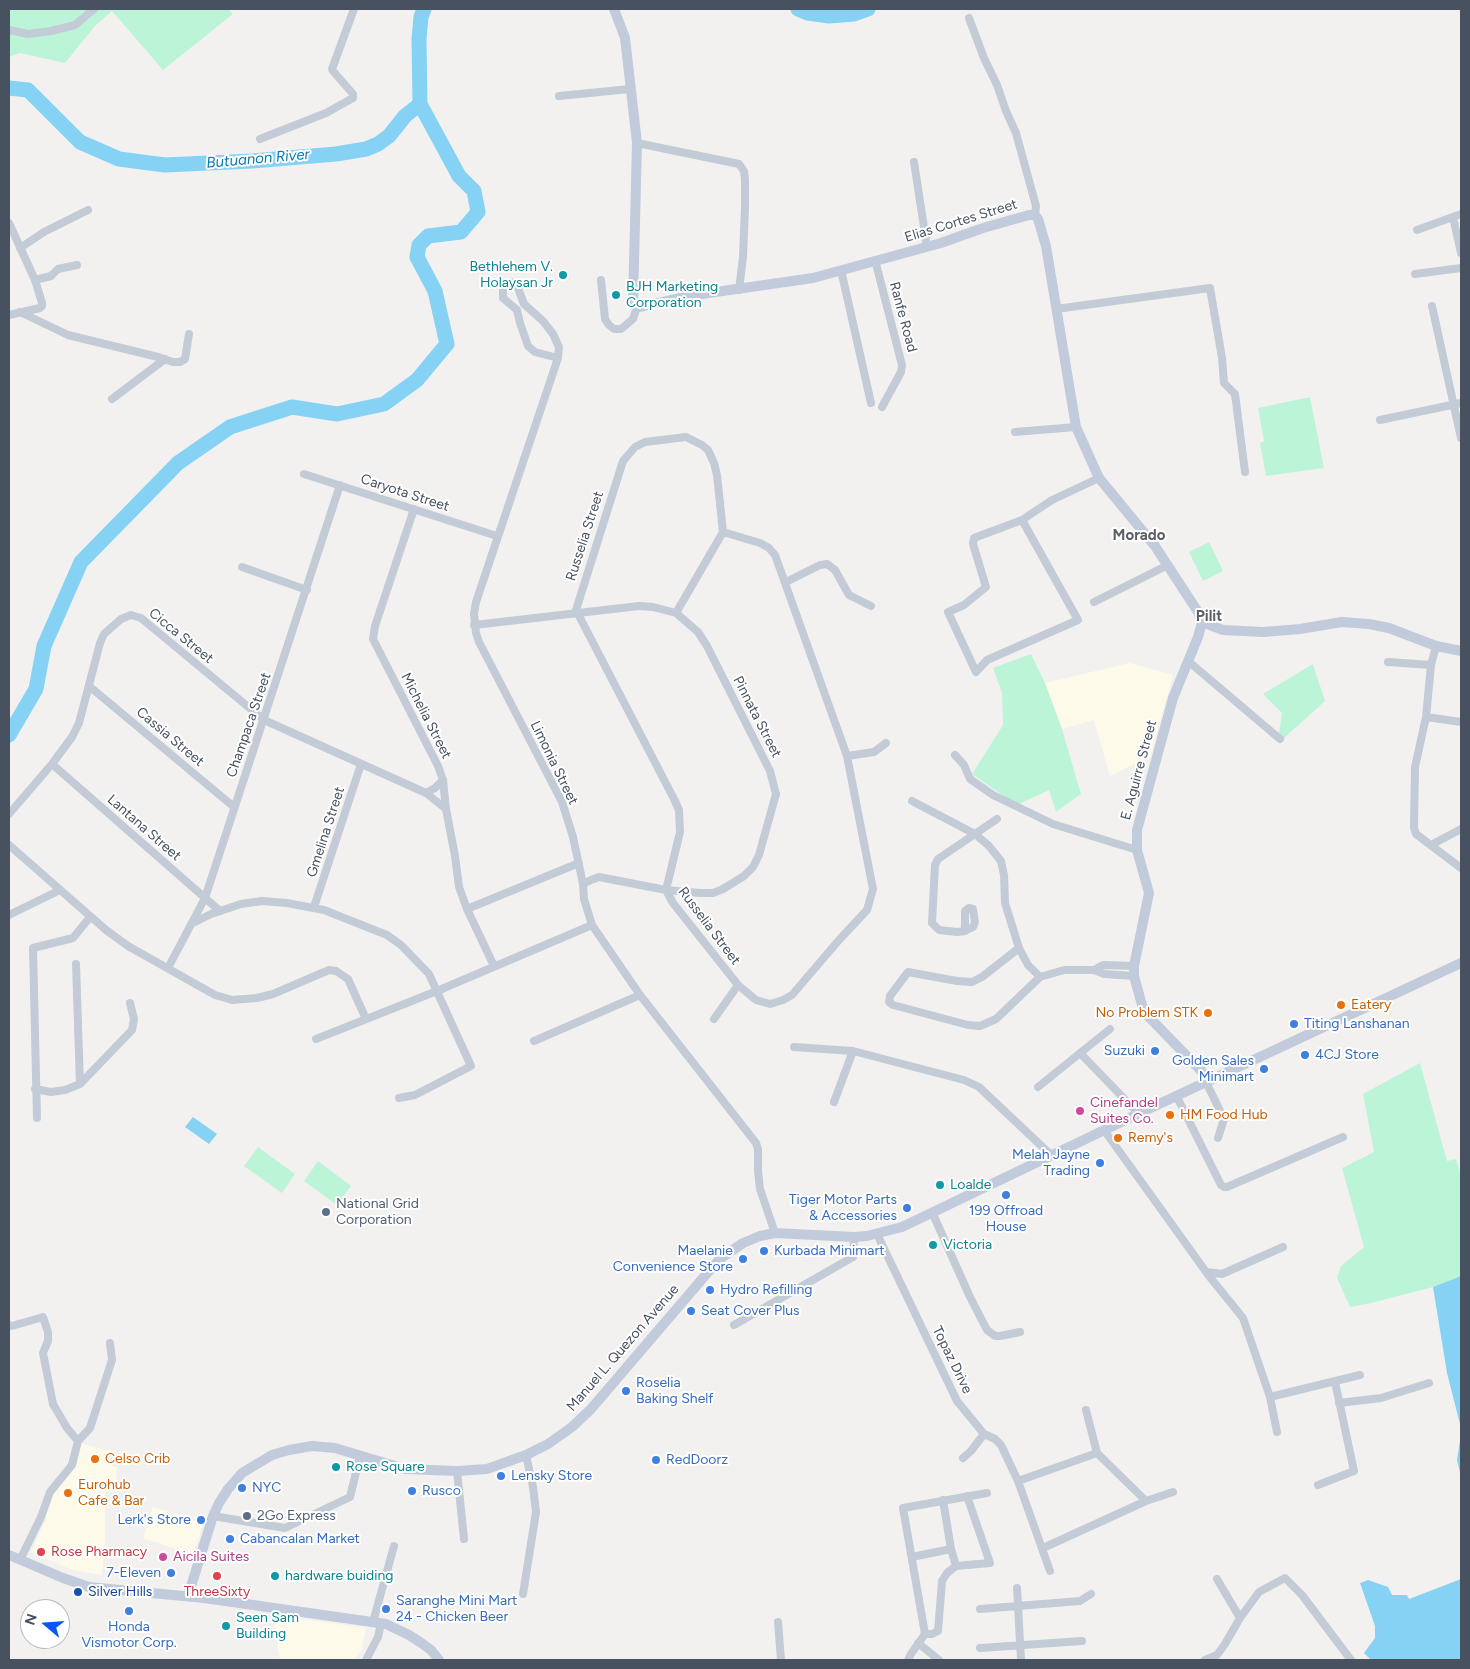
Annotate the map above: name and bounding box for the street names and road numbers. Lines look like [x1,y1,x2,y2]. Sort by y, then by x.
street label: Elias Cortes Street [903,196,1019,246]
street label: Ranfe Road [886,280,920,354]
street label: Caryota Street [358,471,452,515]
street label: Russelia Street [563,489,607,583]
street label: Cicca Street [145,605,217,667]
street label: Champaca Street [223,670,275,780]
street label: Michelia Street [397,670,455,762]
street label: Pinnata Street [729,673,785,761]
street label: Cassia Street [133,704,207,770]
street label: Limonia Street [526,718,582,808]
street label: E. Aguirre Street [1118,718,1160,822]
street label: Gmelina Street [303,785,349,879]
street label: Lantana Street [104,791,184,865]
street label: Russelia Street [674,884,744,968]
street label: Manuel L. Quezon Avenue [563,1281,683,1415]
street label: Topaz Drive [928,1323,976,1397]

